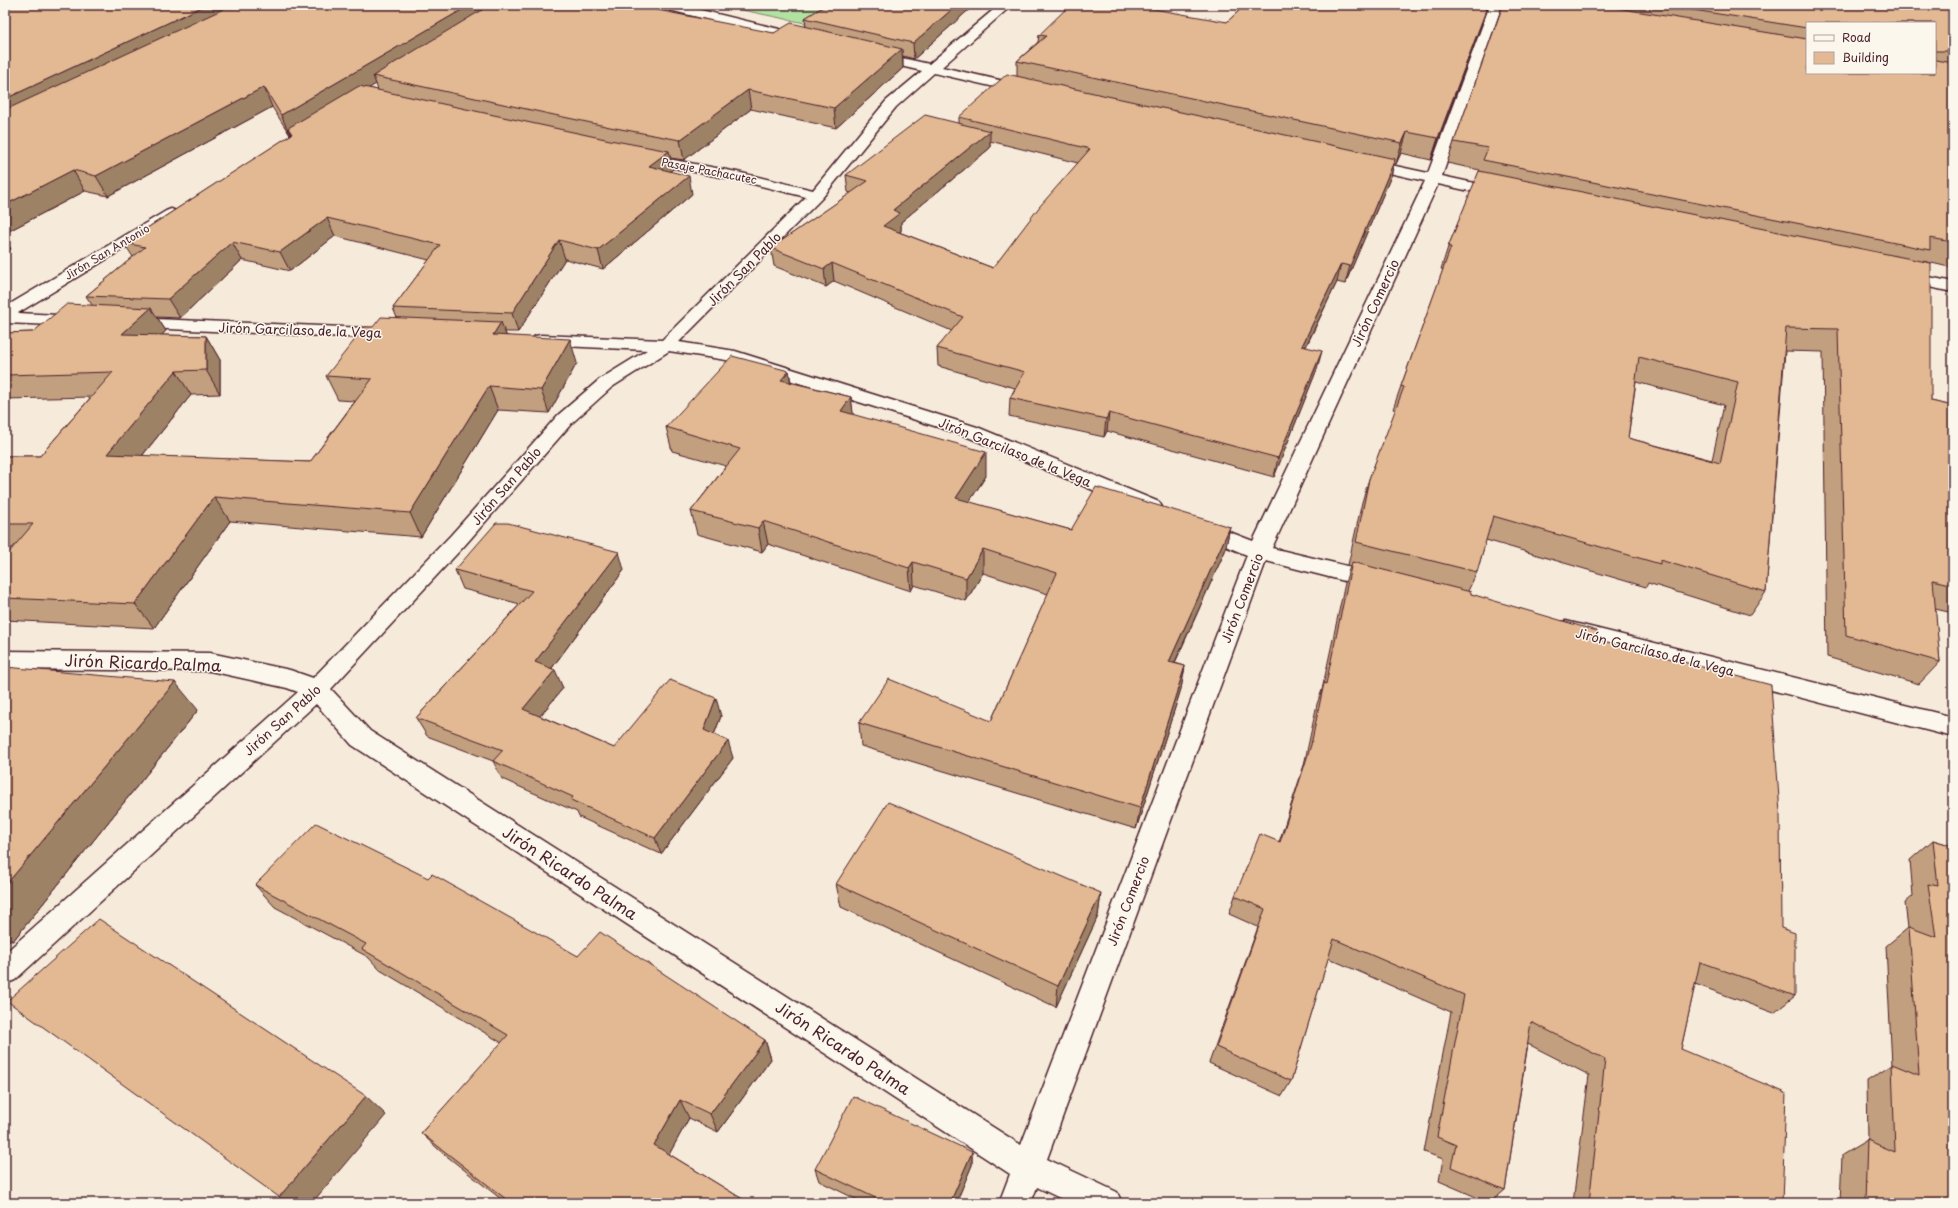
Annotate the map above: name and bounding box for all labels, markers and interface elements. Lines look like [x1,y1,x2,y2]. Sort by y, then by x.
legend [1806,22,1936,74]
text: Road [1842,28,1871,46]
text: Building [1842,48,1889,66]
street label: Pasaje Pachacutec [660,153,759,188]
street label: Jirón San Antonio [61,219,153,284]
street label: Jirón San Pablo [702,227,785,310]
street label: Jirón Comercio [1346,256,1403,350]
street label: Jirón Garcilaso de la Vega [218,317,383,342]
street label: Jirón Garcilaso de la Vega [936,412,1095,491]
street label: Jirón San Pablo [466,442,545,529]
street label: Jirón Comercio [1216,550,1267,645]
street label: Jirón Garcilaso de la Vega [1574,623,1737,681]
street label: Jirón Ricardo Palma [64,647,222,677]
street label: Jirón San Pablo [239,680,324,759]
street label: Jirón Ricardo Palma [498,819,643,925]
street label: Jirón Comercio [1102,853,1153,948]
street label: Jirón Ricardo Palma [771,994,916,1100]

